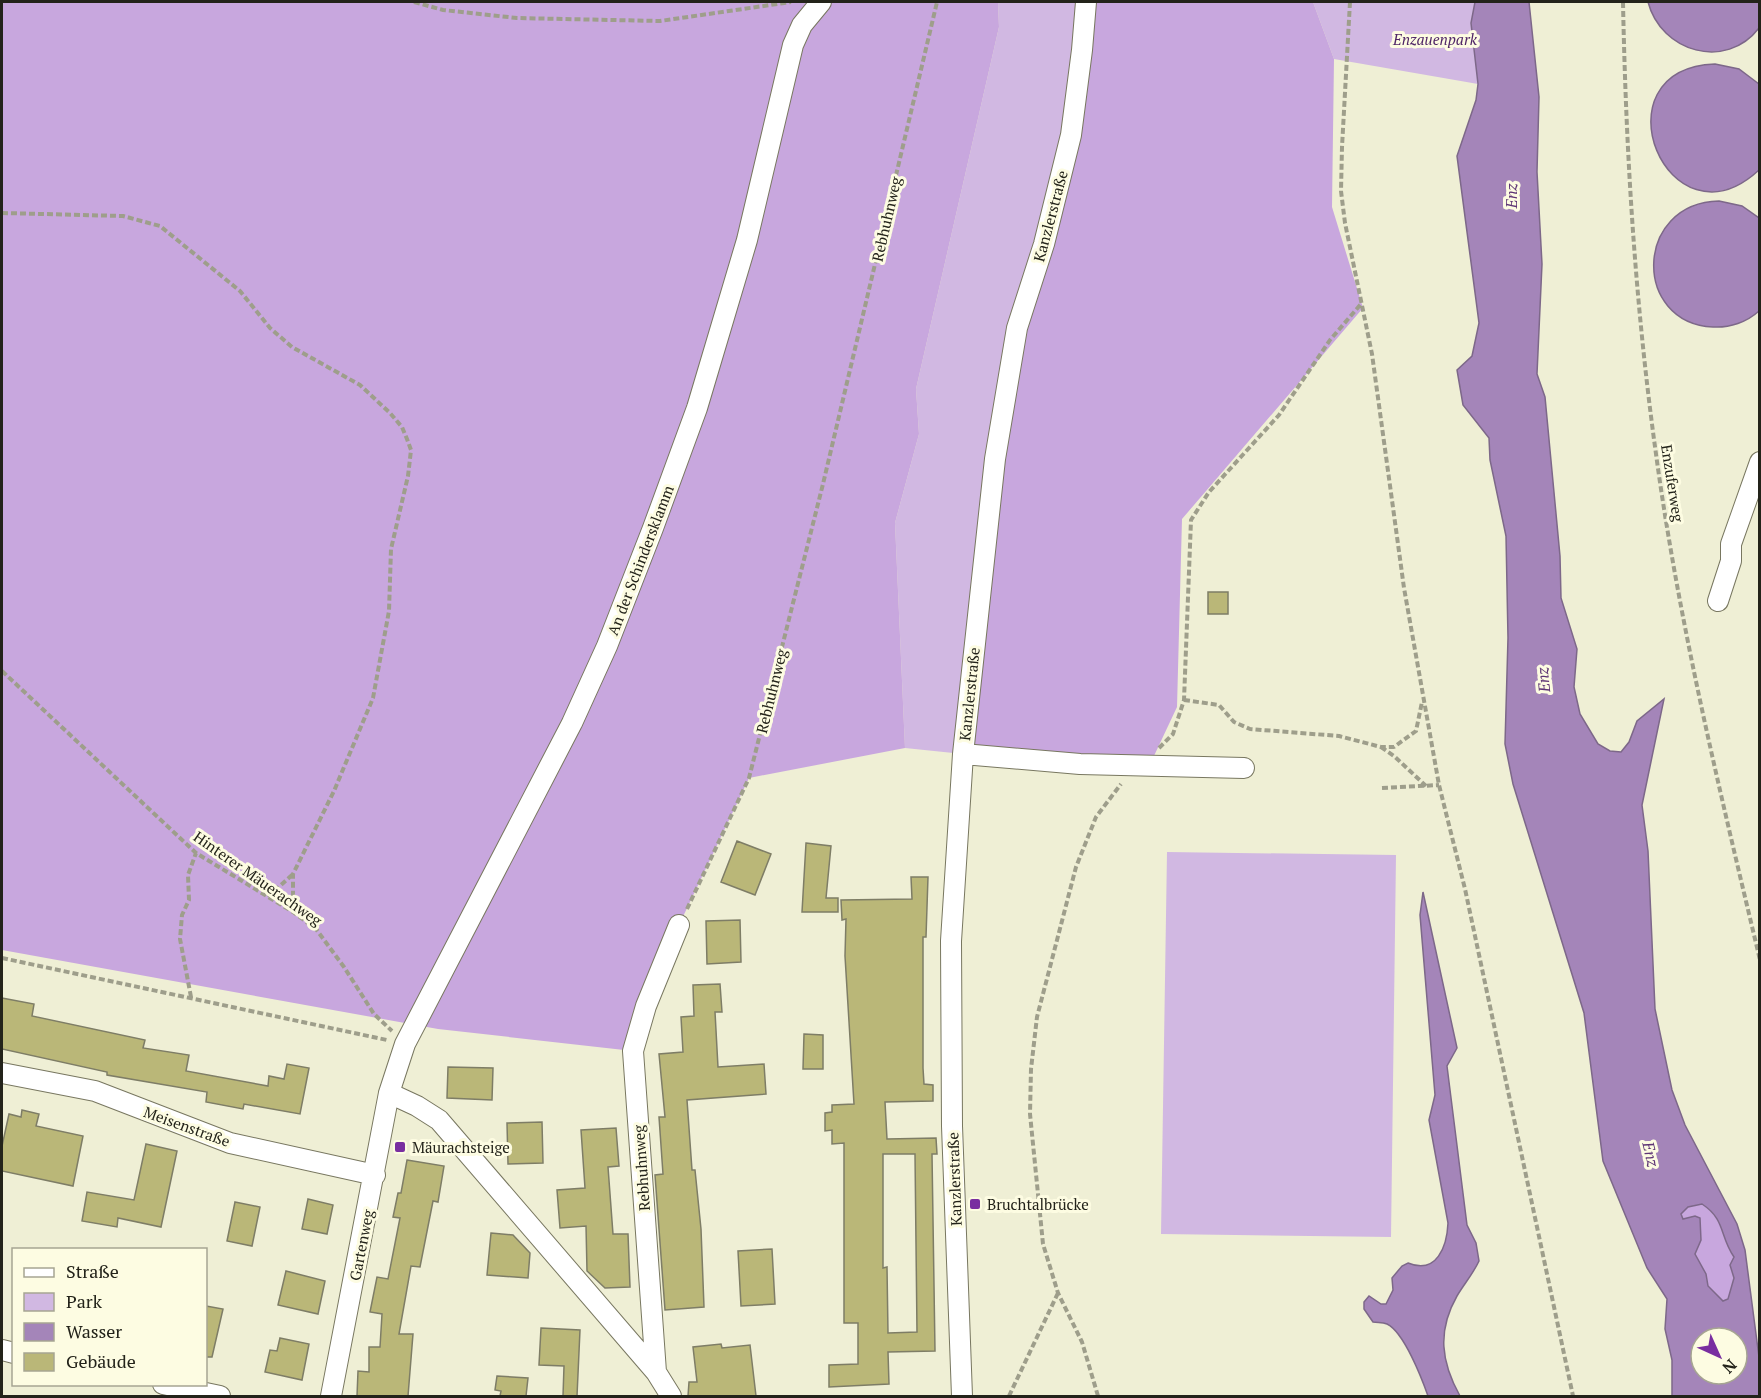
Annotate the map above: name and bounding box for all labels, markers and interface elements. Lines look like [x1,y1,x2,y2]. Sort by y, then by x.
park label: Enzauenpark [1392,29,1478,49]
street label: Kanzlerstraße [1028,168,1072,264]
street label: Rebhuhnweg [867,174,906,263]
water label: Enz [1500,183,1522,209]
street label: Enzuferweg [1657,443,1689,524]
street label: An der Schindersklamm [602,482,678,638]
street label: Rebhuhnweg [751,646,791,735]
street label: Kanzlerstraße [954,646,984,742]
water label: Enz [1531,665,1555,695]
street label: Hinterer Mäuerachweg [190,826,327,930]
street label: Meisenstraße [141,1101,233,1151]
street label: Rebhuhnweg [628,1123,654,1212]
street label: Kanzlerstraße [942,1132,966,1226]
place label: Mäurachsteige [412,1137,510,1157]
water label: Enz [1637,1138,1665,1170]
marker: Mäurachsteige [393,1140,407,1154]
place label: Bruchtalbrücke [987,1194,1089,1214]
marker: Bruchtalbrücke [968,1197,982,1211]
street label: Gartenweg [344,1207,378,1282]
legend [12,1248,207,1386]
text: Straße [66,1259,119,1283]
text: Park [66,1289,103,1313]
text: Wasser [66,1319,122,1343]
north arrow [1689,1326,1749,1386]
text: Gebäude [66,1349,136,1373]
text: N [1718,1355,1742,1379]

